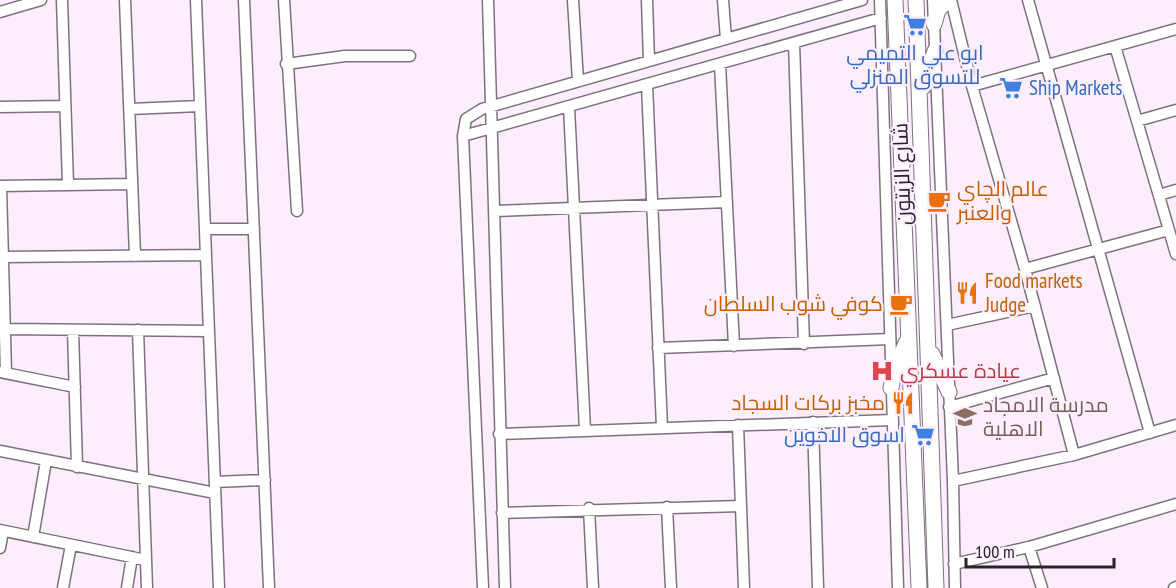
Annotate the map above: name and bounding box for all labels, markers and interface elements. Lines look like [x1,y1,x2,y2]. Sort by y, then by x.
supermarket icon: ابو علي التميمي للتسوق المنزلي [902,12,928,38]
place label: ابو علي التميمي للتسوق المنزلي [846,39,984,93]
place label: Ship Markets [1029,74,1122,101]
supermarket icon: Ship Markets [998,75,1024,101]
street label: شارع الزيتون [886,122,918,226]
place label: عالم الچاي والعنبر [956,175,1049,226]
cafe icon: عالم الچاي والعنبر [926,188,952,214]
place label: Food markets Judge [984,267,1083,318]
restaurant icon: Food markets Judge [954,280,980,306]
place label: كوفي شوب السلطان [704,290,883,320]
cafe icon: كوفي شوب السلطان [888,291,914,317]
place label: عيادة عسكري [900,357,1021,387]
hospital icon: عيادة عسكري [869,358,895,384]
place label: مخبز بركات السجاد [731,389,885,416]
restaurant icon: مخبز بركات السجاد [890,390,916,416]
place label: مدرسة الامجاد الاهلية [983,391,1109,442]
school or university icon: مدرسة الامجاد الاهلية [952,404,978,430]
place label: اسوق الاخوين [784,421,905,448]
supermarket icon: اسوق الاخوين [910,422,936,448]
scale bar [966,531,1114,569]
text: 100 m [975,540,1015,563]

